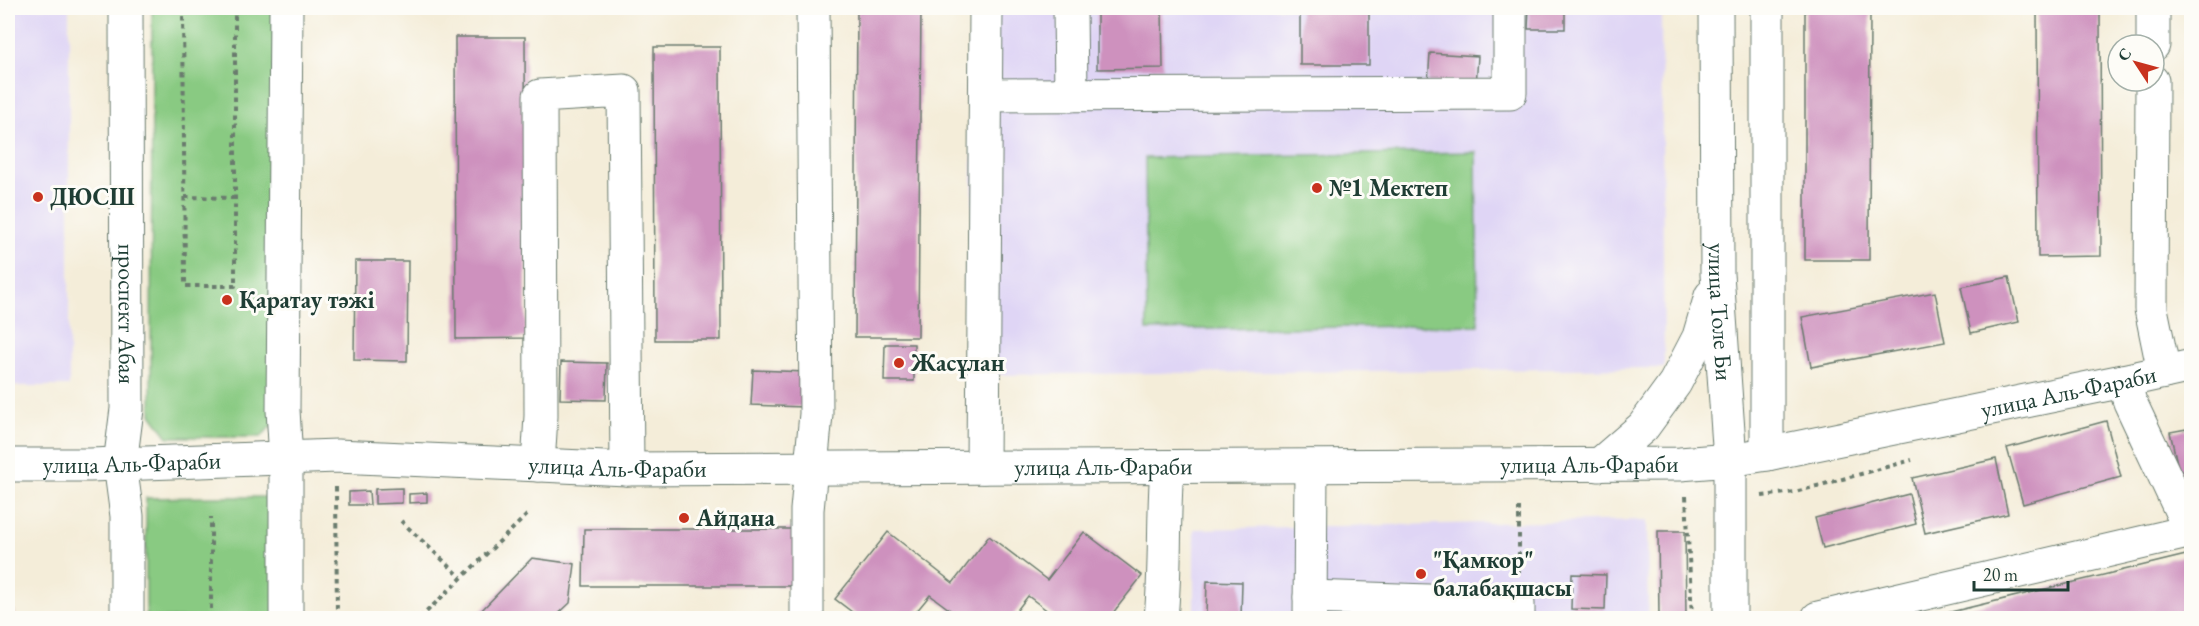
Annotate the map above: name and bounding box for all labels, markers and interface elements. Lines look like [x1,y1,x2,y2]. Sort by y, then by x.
north arrow [2106,33,2166,93]
text: С [2112,44,2136,65]
place label: №1 Мектеп [1329,172,1449,203]
place label: ДЮСШ [50,181,135,212]
marker: №1 Мектеп [1310,181,1324,195]
marker: ДЮСШ [31,190,45,204]
street label: улица Толе Би [1702,243,1740,382]
street label: проспект Абая [112,244,143,385]
place label: Қаратау тәжі [239,284,375,316]
marker: Қаратау тәжі [220,293,234,307]
place label: Жасұлан [910,347,1005,379]
marker: Жасұлан [892,356,906,370]
street label: улица Аль-Фараби [1978,358,2159,425]
street label: улица Аль-Фараби [43,444,222,480]
street label: улица Аль-Фараби [1500,448,1679,480]
street label: улица Аль-Фараби [528,449,707,484]
street label: улица Аль-Фараби [1014,450,1193,482]
place label: Айдана [695,502,775,533]
marker: Айдана [677,511,691,525]
place label: "Қамкор" балабақшасы [1433,544,1572,603]
scale bar [1974,554,2068,592]
text: 20 m [1983,563,2018,586]
marker: "Қамкор" балабақшасы [1414,567,1428,581]

